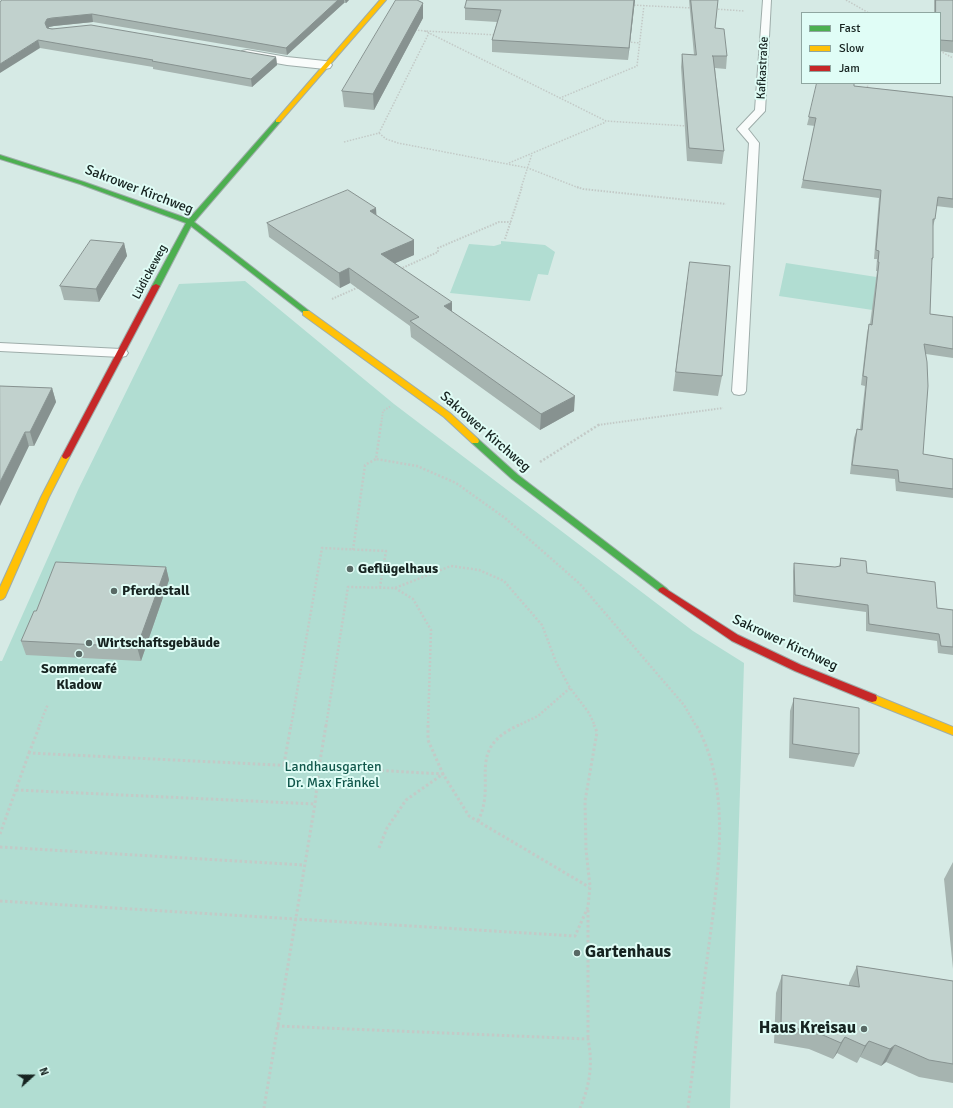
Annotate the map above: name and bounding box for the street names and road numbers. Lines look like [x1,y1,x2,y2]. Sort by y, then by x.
street label: Kafkastraße [754,36,772,100]
street label: Sakrower Kirchweg [83,162,195,218]
street label: Lüdickeweg [129,242,171,302]
street label: Sakrower Kirchweg [436,388,534,476]
street label: Sakrower Kirchweg [730,611,840,675]

